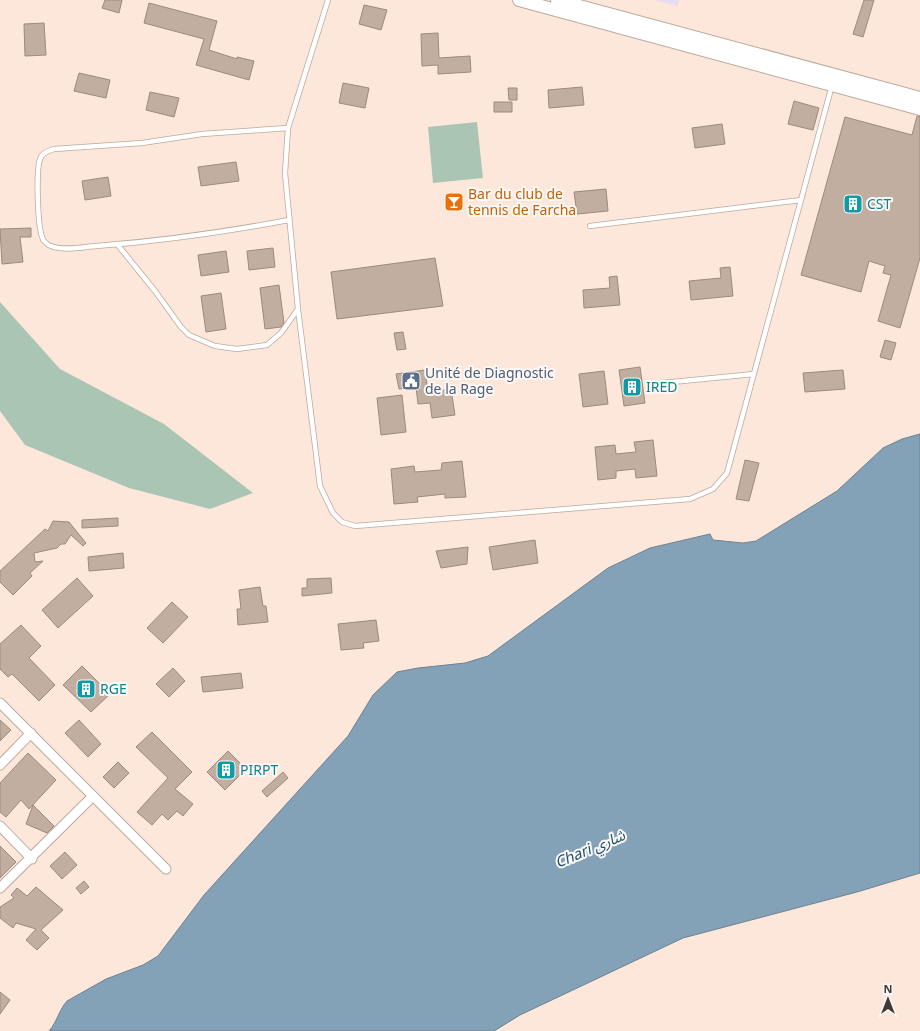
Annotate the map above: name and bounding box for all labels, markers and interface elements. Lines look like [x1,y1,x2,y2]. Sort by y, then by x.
place label: Bar du club de tennis de Farcha [468,180,576,225]
place label: CST [867,190,892,219]
bar icon: Bar du club de tennis de Farcha [443,191,465,213]
building icon: CST [842,193,864,215]
place label: Unité de Diagnostic de la Rage [425,359,554,404]
public building icon: Unité de Diagnostic de la Rage [400,370,422,392]
place label: IRED [646,373,677,402]
building icon: IRED [621,376,643,398]
place label: RGE [100,675,127,704]
building icon: RGE [75,678,97,700]
place label: PIRPT [240,756,278,785]
building icon: PIRPT [215,759,237,781]
water label: Chari شاري [550,820,631,878]
text: N [884,978,892,1001]
north arrow [868,979,908,1019]

